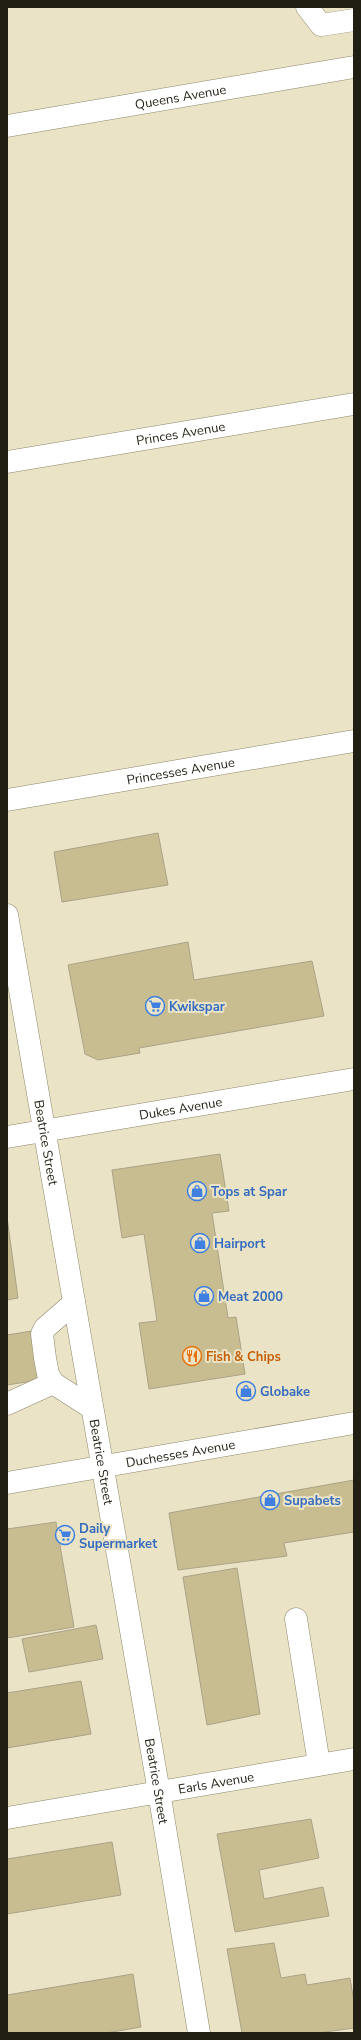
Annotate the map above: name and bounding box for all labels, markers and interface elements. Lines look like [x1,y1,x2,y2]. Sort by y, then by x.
street label: Queens Avenue [134,81,228,114]
street label: Princes Avenue [135,418,227,450]
street label: Princesses Avenue [125,753,236,790]
supermarket icon: Kwikspar [144,995,166,1017]
place label: Kwikspar [169,998,226,1016]
street label: Dukes Avenue [138,1093,224,1125]
street label: Beatrice Street [29,1099,62,1187]
shop icon: Tops at Spar [186,1180,208,1202]
place label: Tops at Spar [211,1183,288,1201]
shop icon: Hairport [189,1232,211,1254]
place label: Hairport [214,1235,266,1253]
shop icon: Meat 2000 [193,1285,215,1307]
place label: Meat 2000 [218,1288,283,1306]
restaurant icon: Fish & Chips [181,1345,203,1367]
place label: Fish & Chips [206,1348,281,1366]
shop icon: Globake [235,1380,257,1402]
place label: Globake [260,1383,310,1401]
street label: Beatrice Street [85,1418,117,1507]
street label: Duchesses Avenue [125,1436,237,1472]
shop icon: Supabets [259,1489,281,1511]
place label: Supabets [284,1492,341,1510]
place label: Daily Supermarket [79,1520,158,1553]
supermarket icon: Daily Supermarket [54,1524,76,1546]
street label: Beatrice Street [140,1737,172,1826]
street label: Earls Avenue [177,1768,256,1799]

